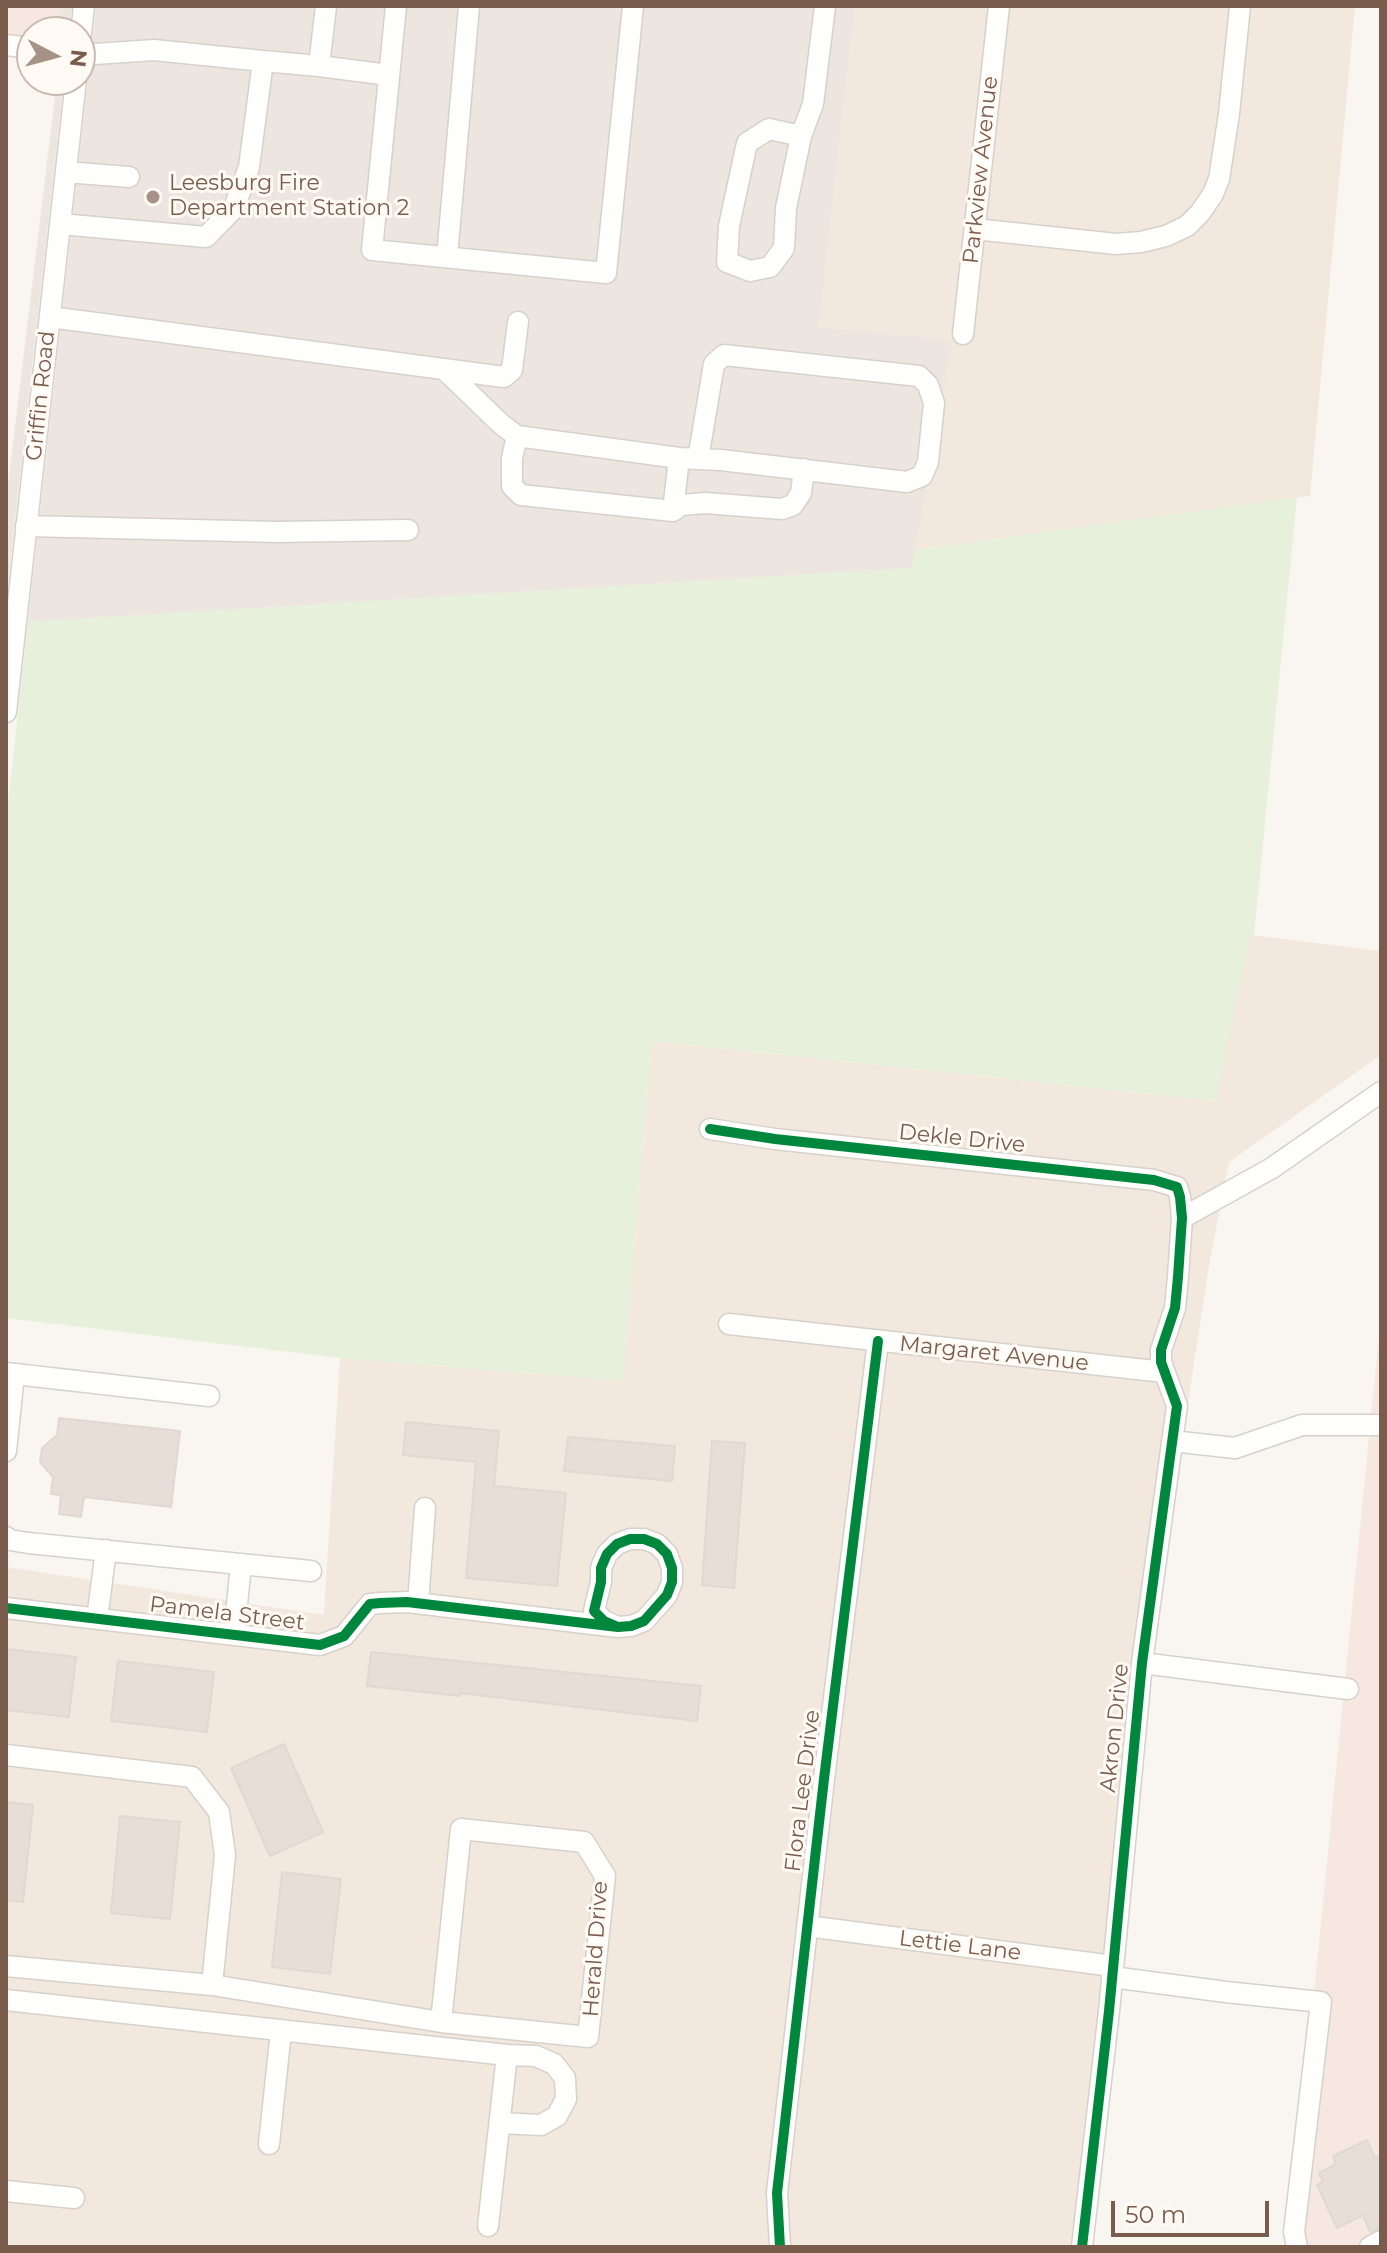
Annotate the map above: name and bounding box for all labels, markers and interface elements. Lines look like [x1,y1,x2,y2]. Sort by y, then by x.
north arrow [16,16,96,96]
text: N [64,48,93,69]
street label: Parkview Avenue [958,75,1004,265]
place label: Leesburg Fire Department Station 2 [169,171,409,222]
marker: Leesburg Fire Department Station 2 [144,188,162,206]
street label: Griffin Road [21,330,61,462]
street label: Dekle Drive [897,1119,1027,1159]
street label: Margaret Avenue [898,1331,1090,1377]
street label: Pamela Street [148,1591,306,1637]
street label: Akron Drive [1095,1662,1135,1794]
street label: Flora Lee Drive [780,1708,826,1874]
street label: Herald Drive [578,1880,614,2018]
street label: Lettie Lane [897,1925,1023,1967]
scale bar [1115,2185,1273,2235]
text: 50 m [1125,2200,1186,2229]

